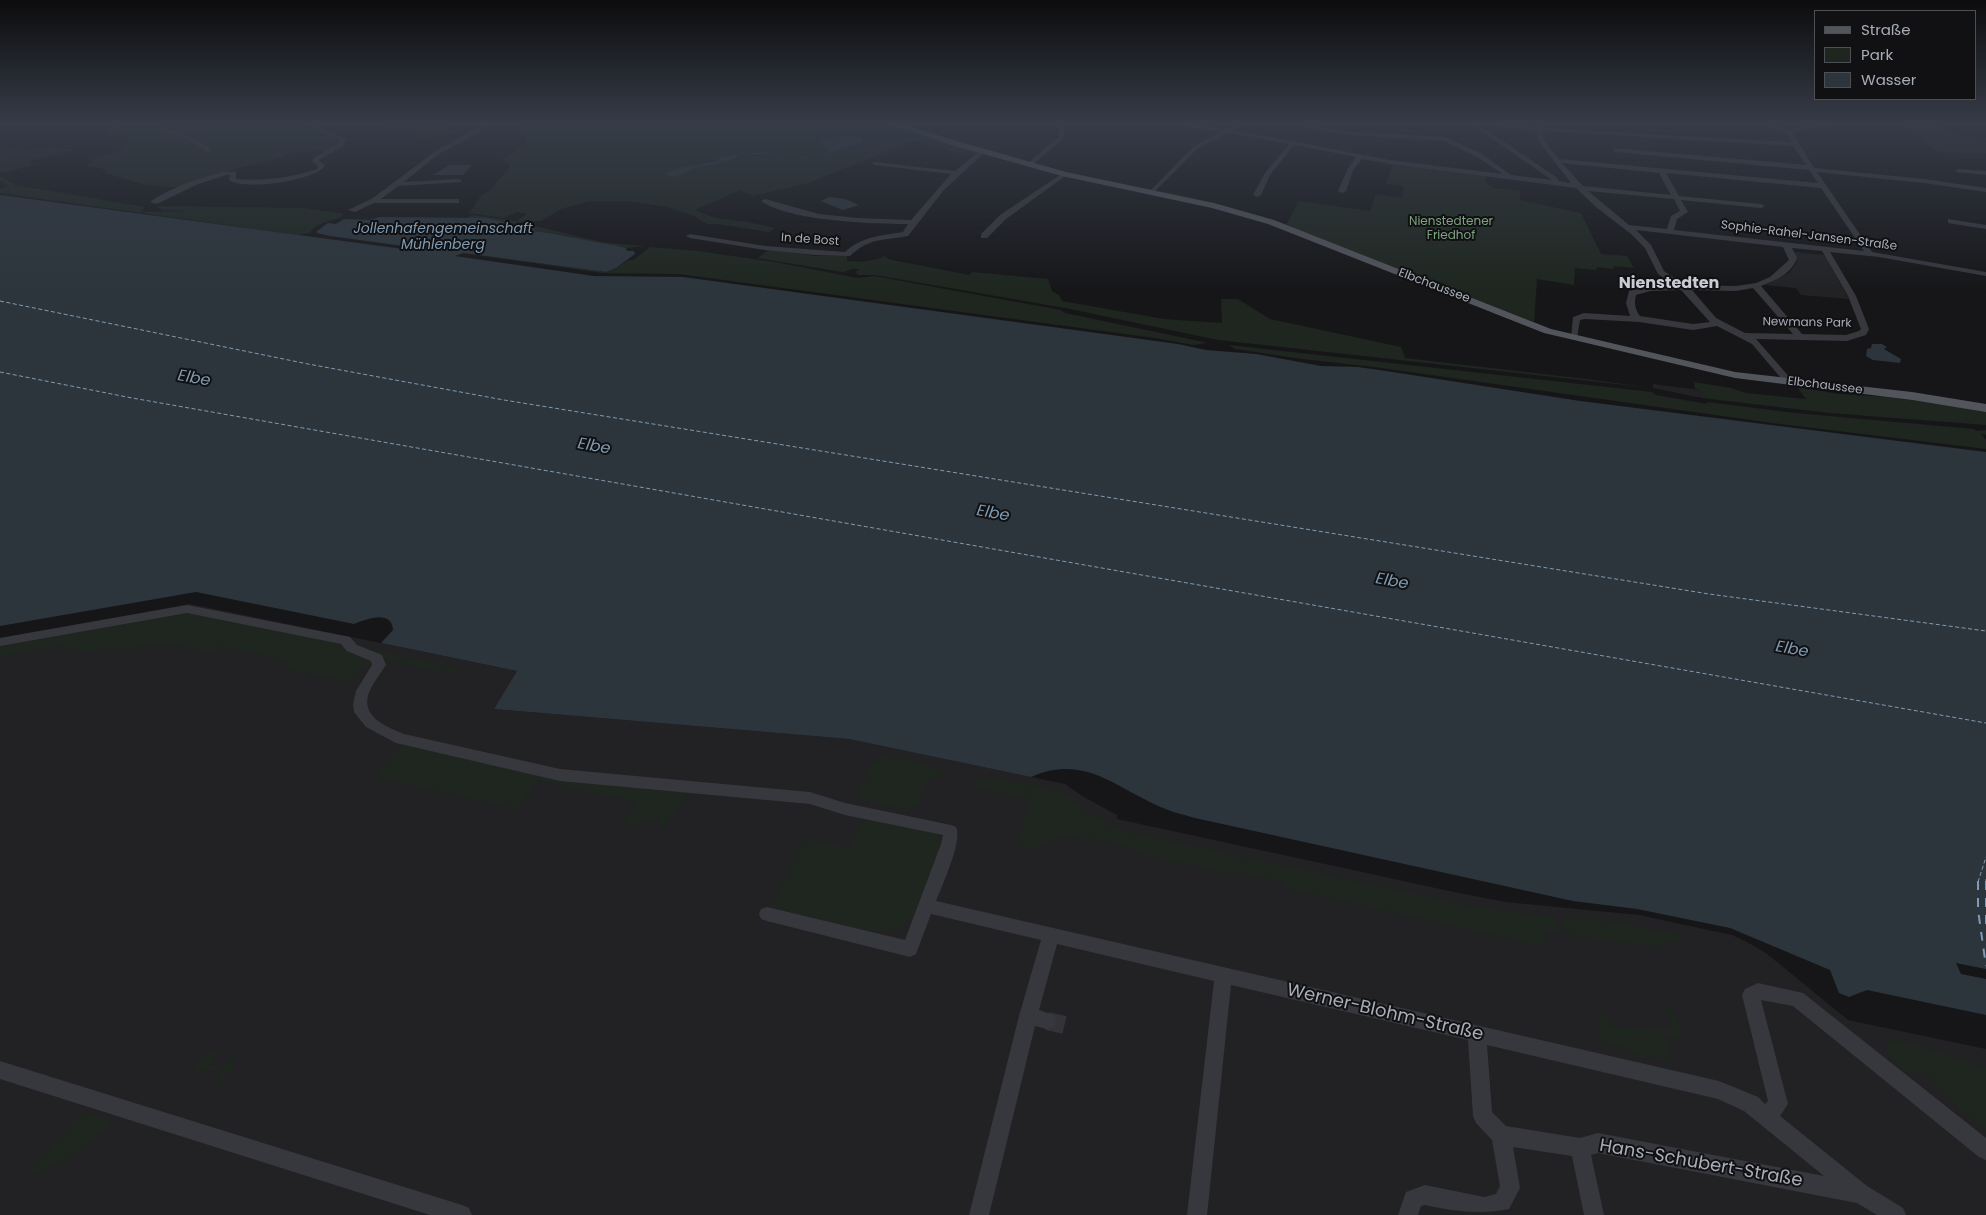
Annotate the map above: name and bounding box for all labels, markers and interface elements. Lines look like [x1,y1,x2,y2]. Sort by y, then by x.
legend [1814,10,1976,100]
text: Straße [1861,19,1911,40]
text: Park [1861,44,1893,65]
text: Wasser [1861,69,1916,90]
park label: Nienstedtener Friedhof [1409,215,1493,243]
street label: Sophie-Rahel-Jansen-Straße [1720,218,1898,254]
water label: Jollenhafengemeinschaft Mühlenberg [353,221,533,253]
street label: In de Bost [780,231,840,249]
street label: Elbchaussee [1396,266,1472,306]
district label: Nienstedten [1619,274,1719,294]
street label: Newmans Park [1762,315,1852,331]
water label: Elbe [176,367,212,391]
street label: Elbchaussee [1787,374,1863,398]
water label: Elbe [576,435,612,459]
water label: Elbe [975,502,1011,526]
water label: Elbe [1374,570,1410,594]
water label: Elbe [1774,638,1810,662]
street label: Werner-Blohm-Straße [1285,980,1485,1046]
street label: Hans-Schubert-Straße [1598,1135,1804,1193]

